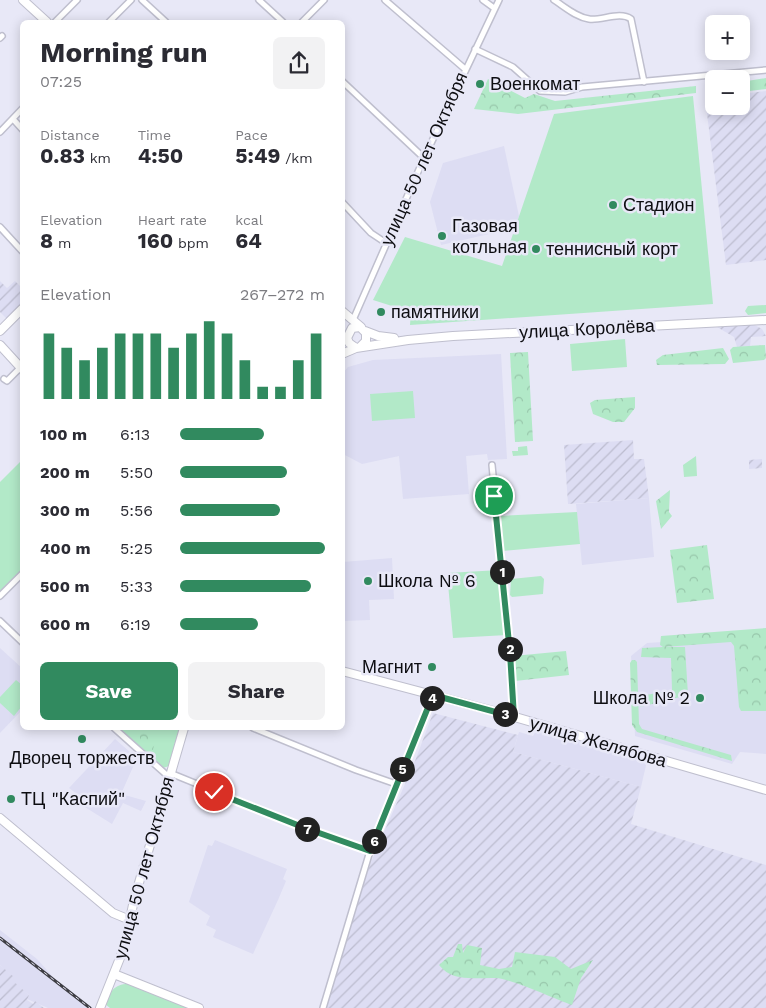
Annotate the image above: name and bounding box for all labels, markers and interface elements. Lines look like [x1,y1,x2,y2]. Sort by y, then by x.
map controls [705,15,750,115]
button: + [705,15,750,60]
text: Morning run [40,36,208,69]
button: share [273,37,325,89]
street label: улица 50 лет Октября [376,69,471,249]
button: − [705,70,750,115]
text: 07:25 [40,72,82,91]
place label: Военкомат [490,73,580,94]
marker: Военкомат [474,78,486,90]
text: Distance [40,127,100,143]
text: Time [138,127,171,143]
text: Pace [235,127,268,143]
text: 0.83 [40,143,85,168]
text: 4:50 [138,143,183,168]
text: 5:49 [235,143,280,168]
text: km [85,150,111,166]
text: /km [280,150,313,166]
place label: Стадион [623,194,695,215]
marker: Стадион [607,199,619,211]
text: Elevation [40,212,103,228]
text: Heart rate [138,212,207,228]
text: kcal [235,212,263,228]
place label: Газовая котльная [452,215,527,257]
text: 8 [40,228,53,253]
text: 160 [138,228,173,253]
text: 64 [235,228,262,253]
marker: Газовая котльная [436,230,448,242]
text: m [53,235,71,251]
text: bpm [173,235,209,251]
place label: теннисный корт [546,238,678,259]
marker: теннисный корт [530,243,542,255]
text: Elevation [40,285,111,304]
text: 267–272 m [240,285,325,304]
place label: памятники [391,301,479,322]
marker: памятники [375,306,387,318]
street label: улица Королёва [519,314,656,343]
text: 100 m [40,425,87,444]
text: 6:13 [120,425,150,444]
text: 200 m [40,463,90,482]
text: 5:50 [120,463,153,482]
pin [473,475,515,517]
icon: arrive [480,482,508,510]
text: 300 m [40,501,90,520]
text: 5:56 [120,501,153,520]
text: 400 m [40,539,91,558]
text: 5:25 [120,539,153,558]
pin: 1 [490,560,514,584]
text: 1 [499,564,506,580]
place label: Школа № 6 [378,570,476,591]
marker: Школа № 6 [362,575,374,587]
text: 500 m [40,577,90,596]
text: 5:33 [120,577,153,596]
text: 600 m [40,615,90,634]
text: 6:19 [120,615,151,634]
pin: 2 [498,636,522,662]
text: 2 [506,641,515,657]
place label: Магнит [362,656,422,677]
marker: Магнит [426,661,438,673]
button: Save [40,662,178,720]
button: Share [188,662,325,720]
pin: 4 [420,686,444,710]
place label: Школа № 2 [593,687,690,708]
text: 4 [428,690,437,706]
marker: Школа № 2 [694,692,706,704]
pin: 3 [492,702,518,726]
text: 3 [501,706,510,722]
street label: улица Желябова [527,712,670,771]
marker: Дворец торжеств [76,733,88,745]
place label: Дворец торжеств [10,747,154,768]
pin: 5 [390,756,414,782]
text: 5 [398,761,407,777]
pin [193,771,235,813]
street label: улица 50 лет Октября [109,775,178,961]
icon: check [200,778,228,806]
place label: ТЦ "Каспий" [21,788,125,809]
marker: ТЦ "Каспий" [5,793,17,805]
pin: 7 [294,816,320,842]
text: 7 [303,821,312,837]
pin: 6 [362,828,386,854]
text: 6 [370,833,379,849]

